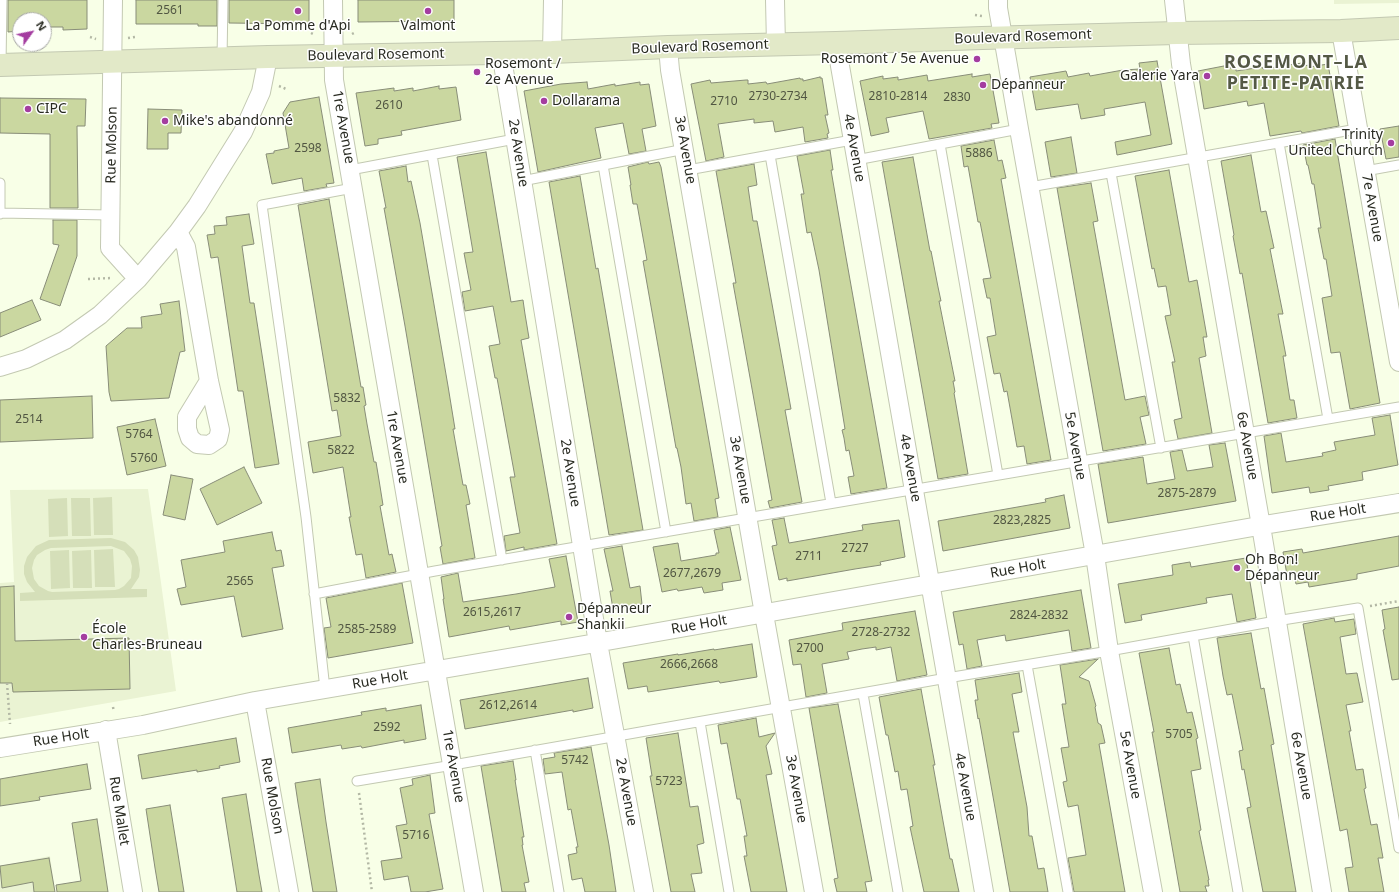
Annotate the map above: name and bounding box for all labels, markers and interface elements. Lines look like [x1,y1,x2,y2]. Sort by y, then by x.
house number: 2561 [156,4,184,18]
marker: La Pomme d'Api [293,6,303,16]
marker: Valmont [423,6,433,16]
north arrow [12,12,52,52]
text: N [33,18,50,34]
place label: La Pomme d'Api [245,18,351,34]
place label: Valmont [401,18,455,34]
street label: Boulevard Rosemont [954,26,1092,48]
street label: Boulevard Rosemont [631,36,769,58]
street label: Boulevard Rosemont [307,45,445,65]
place label: Rosemont / 5e Avenue [821,51,969,67]
district label: ROSEMONT–LA PETITE-PATRIE [1224,52,1368,94]
marker: Rosemont / 5e Avenue [972,54,982,64]
place label: Rosemont / 2e Avenue [485,56,561,88]
marker: Rosemont / 2e Avenue [472,67,482,77]
place label: Galerie Yara [1120,68,1199,84]
marker: Galerie Yara [1202,71,1212,81]
place label: Dépanneur [991,77,1065,93]
marker: Dépanneur [978,80,988,90]
street label: 1re Avenue [328,89,358,165]
house number: 2730-2734 [749,90,807,104]
house number: 2810-2814 [869,90,927,104]
house number: 2830 [943,91,971,105]
place label: Dollarama [552,93,620,109]
house number: 2710 [710,95,738,109]
marker: Dollarama [539,96,549,106]
house number: 2610 [375,99,403,113]
place label: CIPC [36,101,67,117]
marker: CIPC [23,104,33,114]
street label: Rue Molson [103,106,121,184]
place label: Mike's abandonné [173,113,293,129]
street label: 4e Avenue [840,113,868,183]
street label: 3e Avenue [671,115,699,185]
marker: Mike's abandonné [160,116,170,126]
street label: 2e Avenue [504,118,532,188]
place label: Trinity United Church [1288,127,1383,160]
marker: Trinity United Church [1386,138,1396,148]
house number: 2598 [294,142,322,156]
house number: 5886 [965,147,993,161]
street label: 7e Avenue [1358,173,1386,243]
house number: 5832 [333,392,361,406]
street label: 1re Avenue [382,409,412,485]
street label: 5e Avenue [1061,411,1089,481]
street label: 6e Avenue [1233,411,1261,481]
house number: 2514 [15,413,43,427]
house number: 5764 [125,428,153,442]
street label: 4e Avenue [896,433,924,503]
street label: 3e Avenue [726,435,754,505]
street label: 2e Avenue [556,438,584,508]
house number: 5822 [327,444,355,458]
house number: 5760 [130,452,158,466]
house number: 2875-2879 [1158,487,1216,501]
street label: Rue Holt [1309,500,1367,526]
house number: 2823,2825 [993,514,1051,528]
house number: 2727 [841,542,869,556]
house number: 2711 [795,550,823,564]
place label: Oh Bon! Dépanneur [1245,552,1319,584]
street label: Rue Holt [989,556,1047,582]
marker: Oh Bon! Dépanneur [1232,563,1242,573]
house number: 2677,2679 [663,567,721,581]
house number: 2565 [226,575,254,589]
place label: Dépanneur Shankii [577,601,651,634]
house number: 2615,2617 [463,606,521,620]
house number: 2824-2832 [1010,609,1068,623]
marker: Dépanneur Shankii [564,612,574,622]
street label: Rue Holt [670,612,728,638]
place label: École Charles-Bruneau [92,621,202,654]
house number: 2585-2589 [338,623,396,637]
house number: 2728-2732 [852,626,910,640]
marker: École Charles-Bruneau [79,632,89,642]
house number: 2700 [796,642,824,656]
house number: 2666,2668 [660,658,718,672]
street label: Rue Holt [351,667,409,693]
house number: 2612,2614 [479,699,537,713]
house number: 2592 [373,721,401,735]
street label: Rue Holt [32,725,90,751]
street label: 1re Avenue [438,728,468,804]
house number: 5705 [1165,728,1193,742]
street label: 5e Avenue [1116,730,1144,800]
street label: 6e Avenue [1287,731,1315,801]
street label: 4e Avenue [951,752,979,822]
house number: 5742 [561,754,589,768]
street label: 3e Avenue [782,754,810,824]
street label: Rue Molson [257,756,287,836]
street label: 2e Avenue [612,757,640,827]
street label: Rue Mallet [105,775,133,847]
house number: 5723 [655,775,683,789]
house number: 5716 [402,829,430,843]

